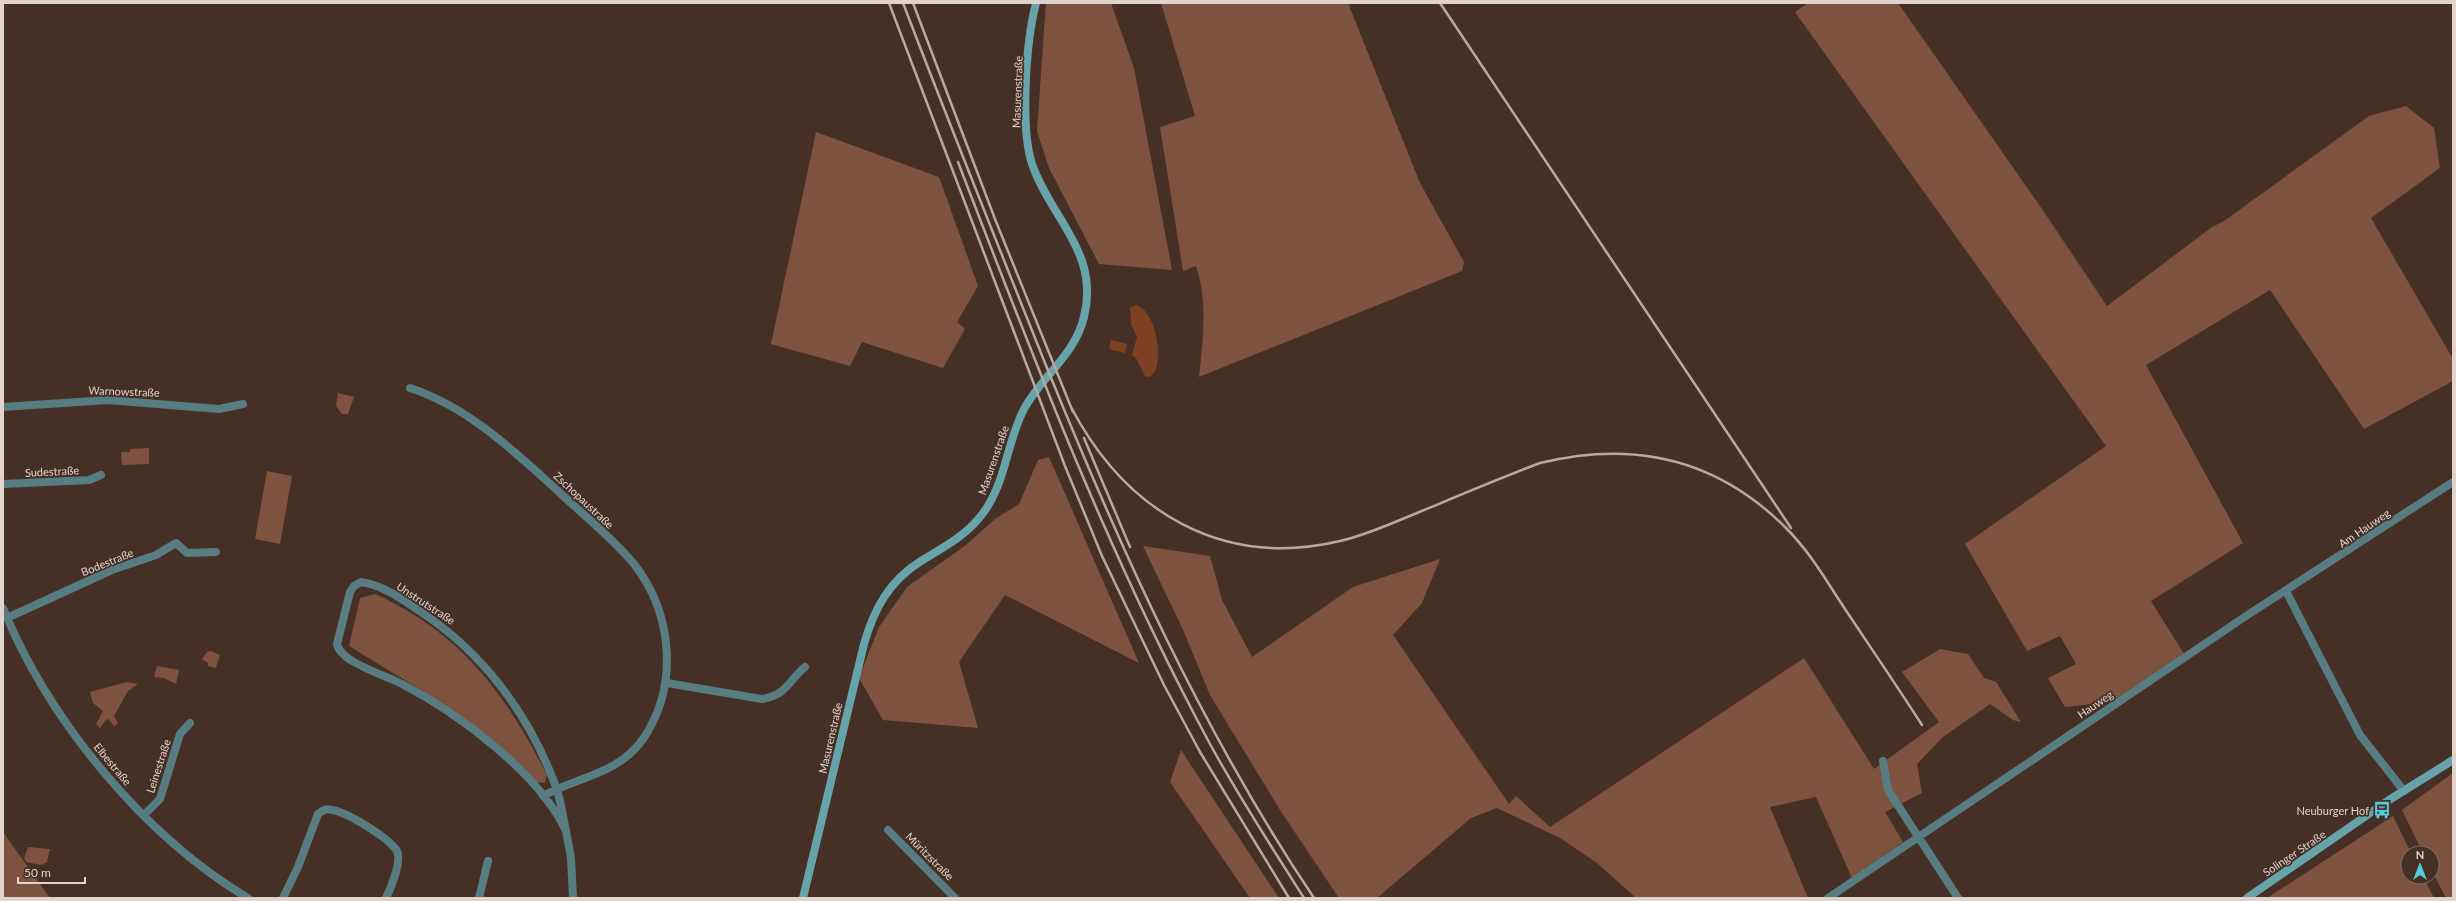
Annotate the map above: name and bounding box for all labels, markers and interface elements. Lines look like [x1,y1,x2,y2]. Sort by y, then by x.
street label: Masurenstraße [1009,55,1025,128]
street label: Warnowstraße [88,383,160,399]
street label: Masurenstraße [975,423,1011,496]
street label: Sudestraße [25,463,80,479]
street label: Zschopaustraße [551,469,617,531]
street label: Am Hauweg [2336,506,2392,550]
street label: Bodestraße [79,546,135,578]
street label: Unstrutstraße [394,579,458,627]
street label: Hauweg [2075,687,2115,721]
street label: Masurenstraße [816,701,845,775]
street label: Leinestraße [143,737,173,795]
street label: Elbestraße [92,740,135,788]
bus stop icon: Neuburger Hof [2372,800,2392,820]
place label: Neuburger Hof [2296,804,2369,817]
street label: Solinger Straße [2260,827,2328,879]
street label: Müritzstraße [903,829,957,883]
north arrow [2400,845,2440,885]
text: N [2416,848,2424,861]
scale bar [18,859,85,885]
text: 50 m [24,865,51,880]

